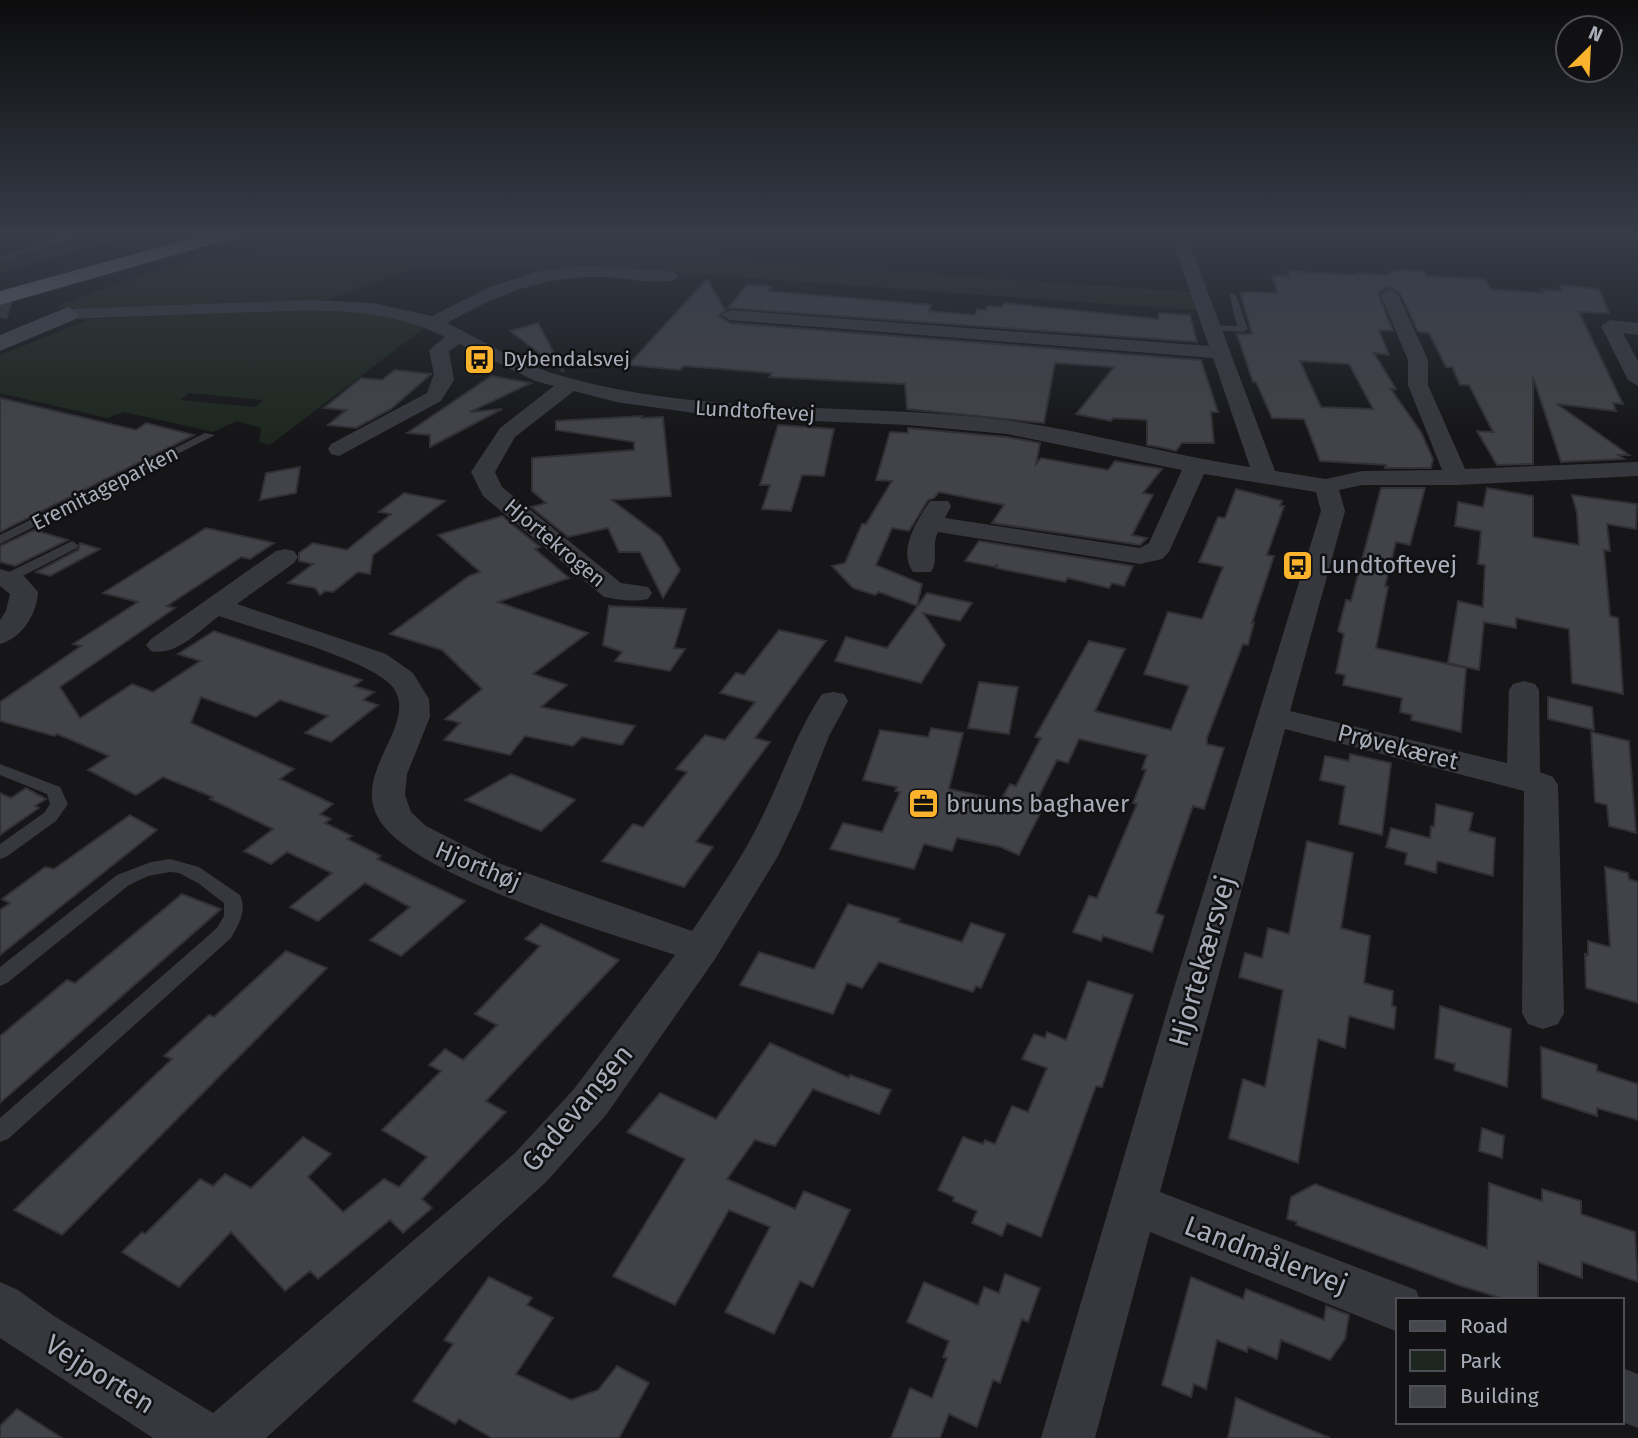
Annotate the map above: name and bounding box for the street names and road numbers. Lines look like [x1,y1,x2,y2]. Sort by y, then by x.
street label: Lundtoftevej [694,395,816,427]
street label: Eremitageparken [28,440,182,536]
street label: Hjortekrogen [499,493,611,593]
street label: Prøvekæret [1335,718,1462,776]
street label: Hjorthøj [431,836,525,896]
street label: Hjortekærsvej [1162,872,1242,1050]
street label: Gadevangen [514,1038,640,1178]
street label: Landmålervej [1180,1209,1352,1301]
street label: Vejporten [39,1327,161,1421]

